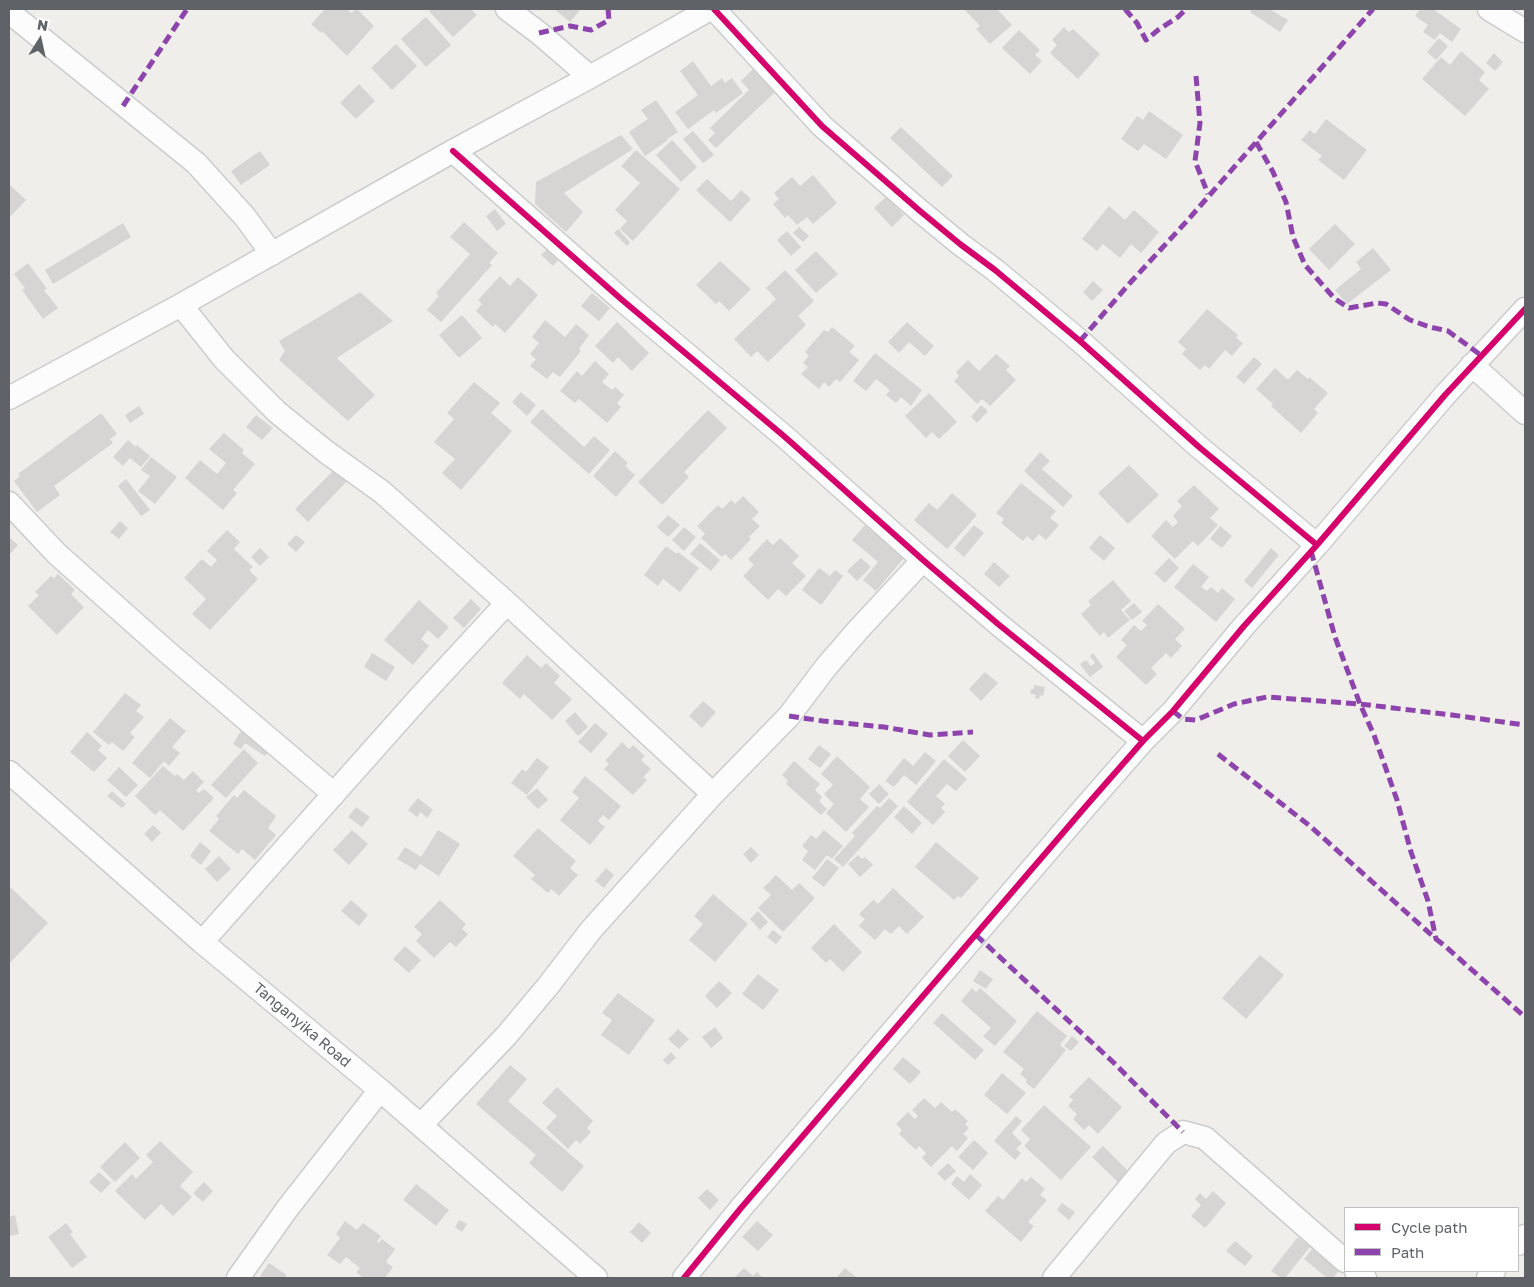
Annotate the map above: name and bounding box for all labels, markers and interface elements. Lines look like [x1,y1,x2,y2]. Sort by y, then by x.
north arrow [15,15,65,65]
text: N [36,15,49,34]
street label: Tanganyika Road [249,979,355,1071]
legend [1344,1207,1519,1272]
text: Cycle path [1391,1218,1467,1236]
text: Path [1391,1243,1424,1261]

